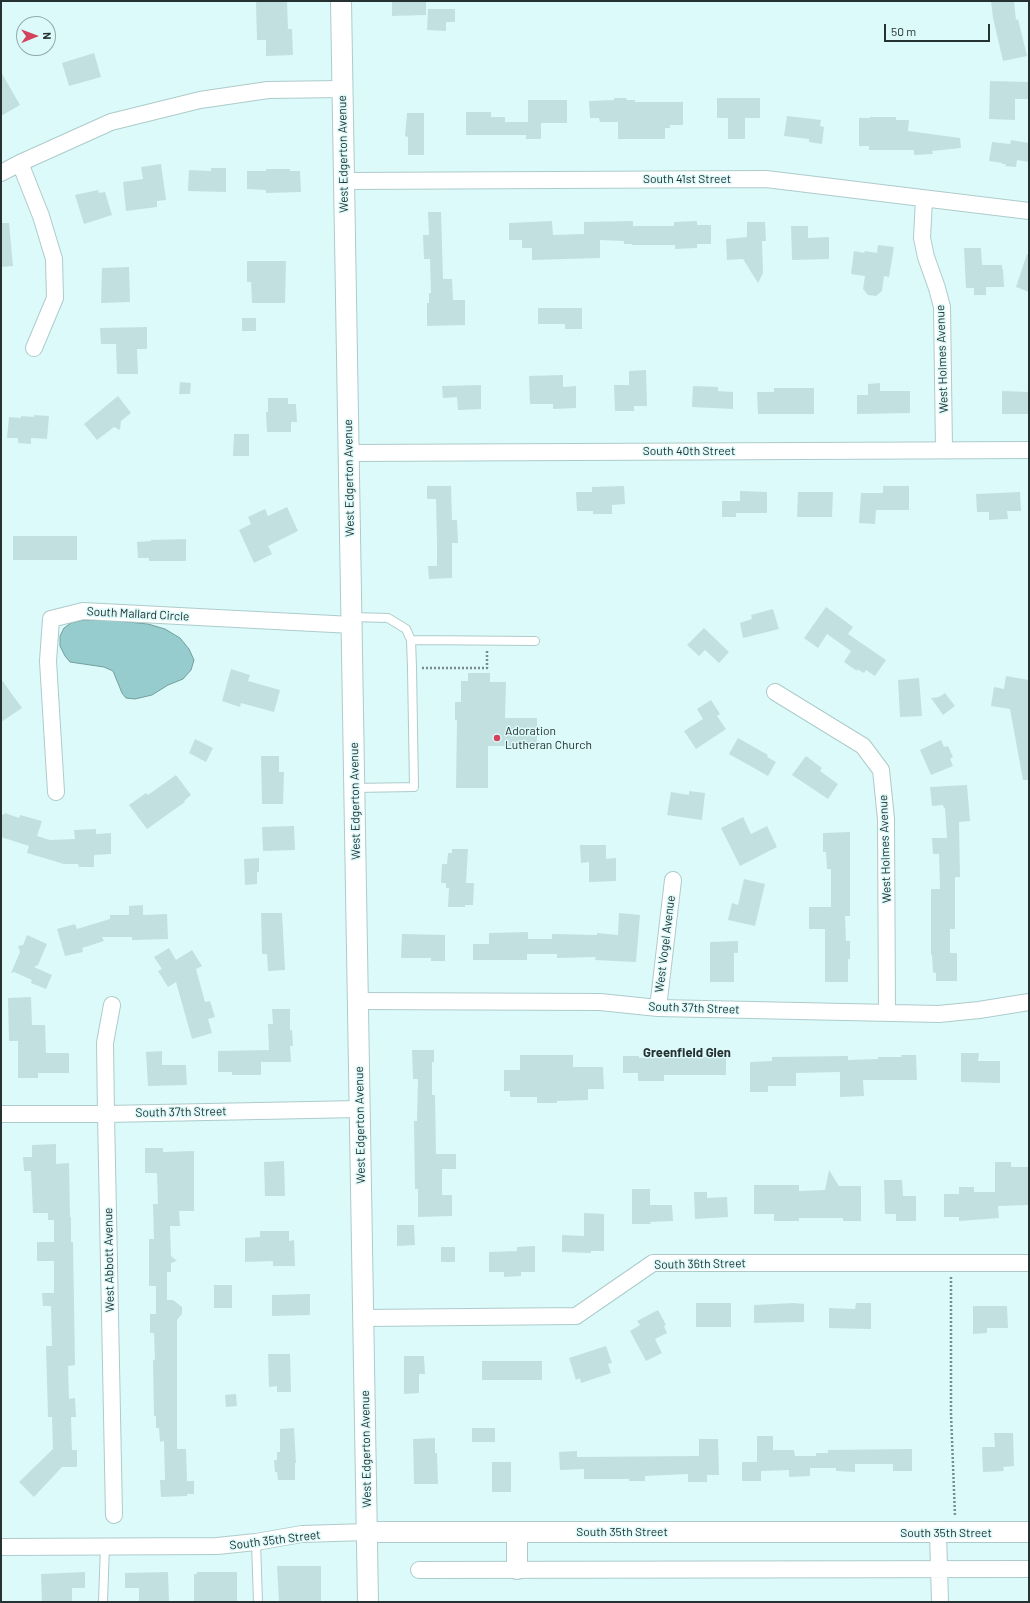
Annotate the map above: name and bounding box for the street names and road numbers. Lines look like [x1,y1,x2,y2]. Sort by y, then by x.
street label: West Edgerton Avenue [335,95,351,213]
street label: South 41st Street [643,172,731,186]
street label: West Holmes Avenue [933,305,951,413]
street label: West Edgerton Avenue [341,419,357,537]
street label: South 40th Street [643,444,735,458]
street label: South Mallard Circle [86,604,190,624]
street label: West Edgerton Avenue [347,742,363,860]
street label: West Holmes Avenue [876,795,894,903]
street label: West Vogel Avenue [652,895,678,993]
street label: South 37th Street [648,999,740,1017]
street label: West Edgerton Avenue [352,1066,368,1184]
street label: South 37th Street [135,1104,227,1120]
street label: West Abbott Avenue [101,1207,117,1313]
street label: South 36th Street [654,1256,746,1272]
street label: West Edgerton Avenue [358,1390,374,1508]
street label: South 35th Street [576,1525,668,1539]
street label: South 35th Street [900,1526,992,1540]
street label: South 35th Street [229,1527,321,1553]

